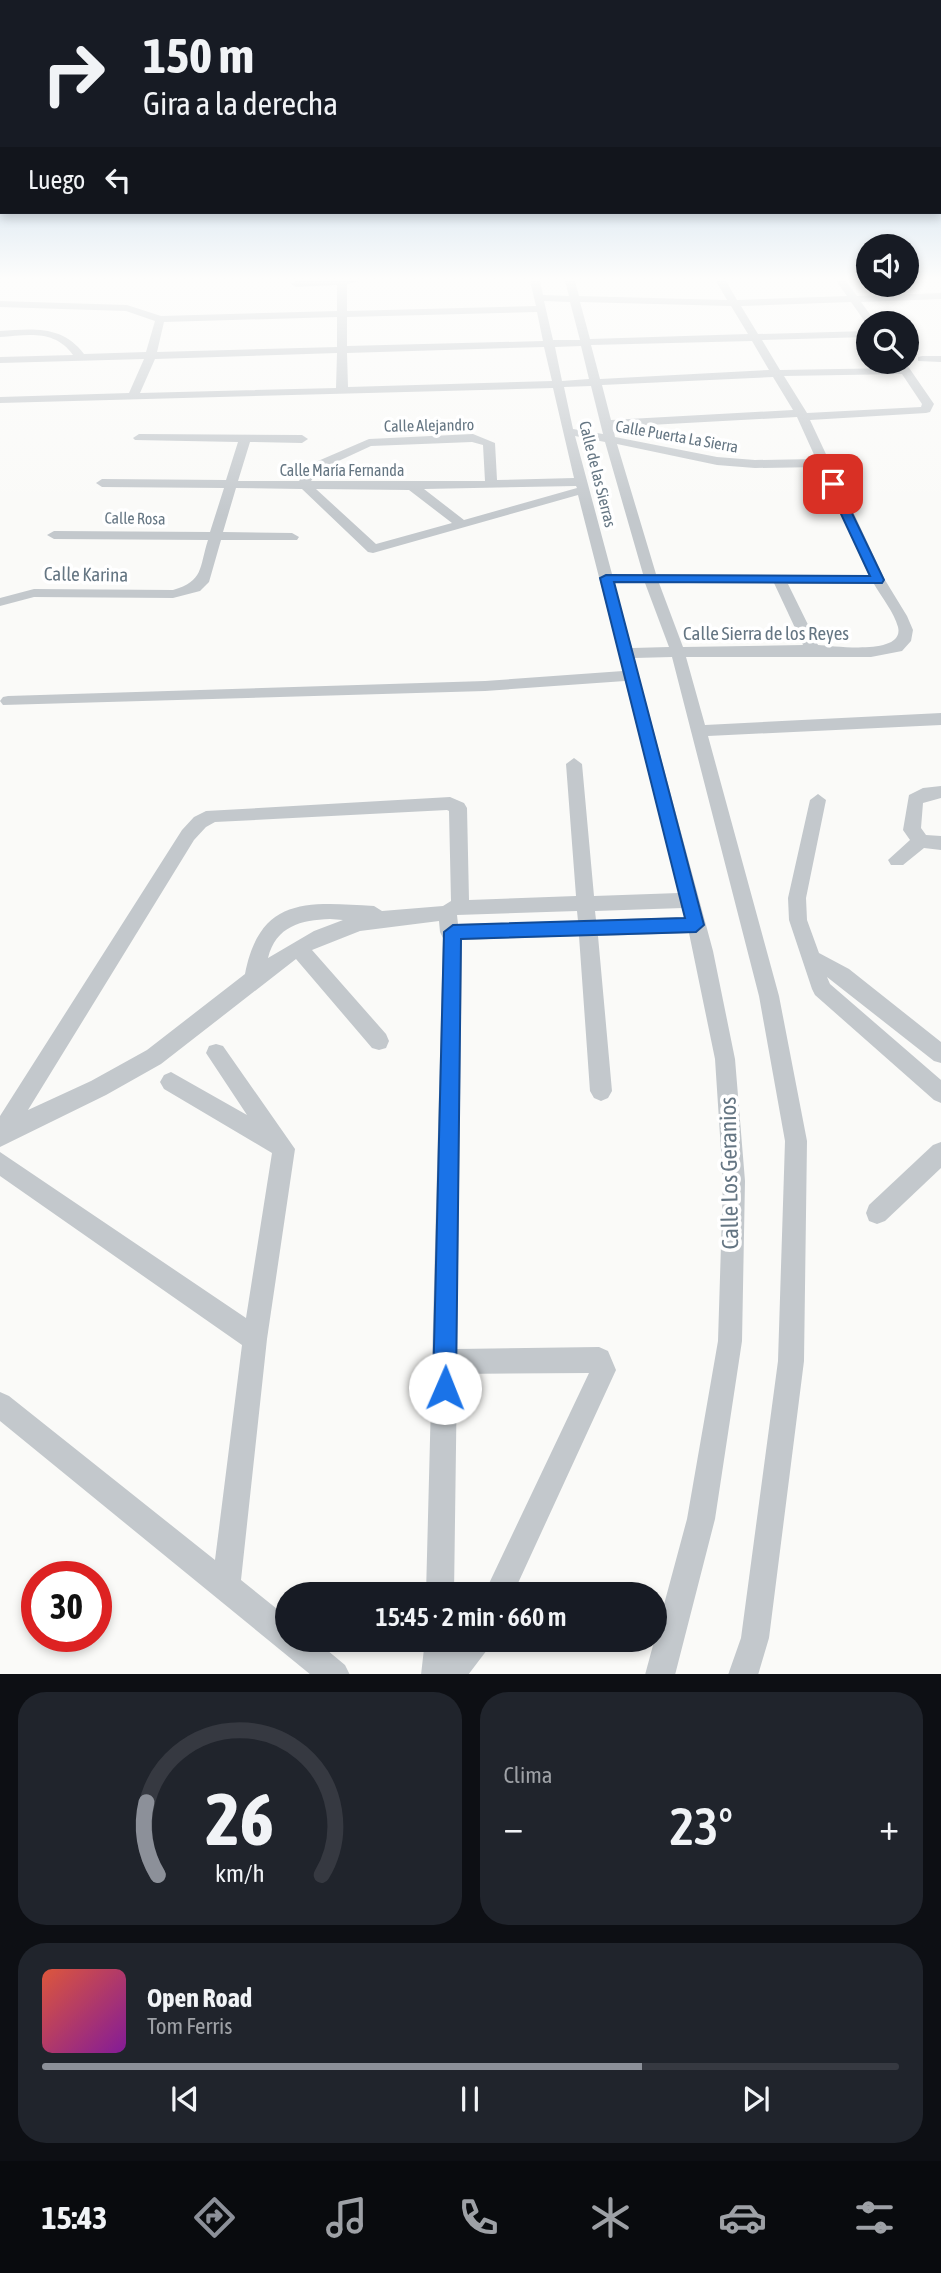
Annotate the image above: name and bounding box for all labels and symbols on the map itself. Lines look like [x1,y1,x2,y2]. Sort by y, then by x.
street label: Calle Alejandro [384,415,474,436]
street label: Calle Puerta La Sierra [614,416,740,456]
street label: Calle de las Sierras [576,419,620,529]
pin [803,454,863,514]
street label: Calle María Fernanda [280,461,404,479]
street label: Calle Rosa [104,508,166,528]
street label: Calle Karina [44,562,128,586]
street label: Calle Sierra de los Reyes [683,622,849,644]
street label: Calle Los Geranios [715,1096,743,1250]
position arrow [408,1351,482,1425]
speed limit sign: 30 [21,1561,112,1652]

